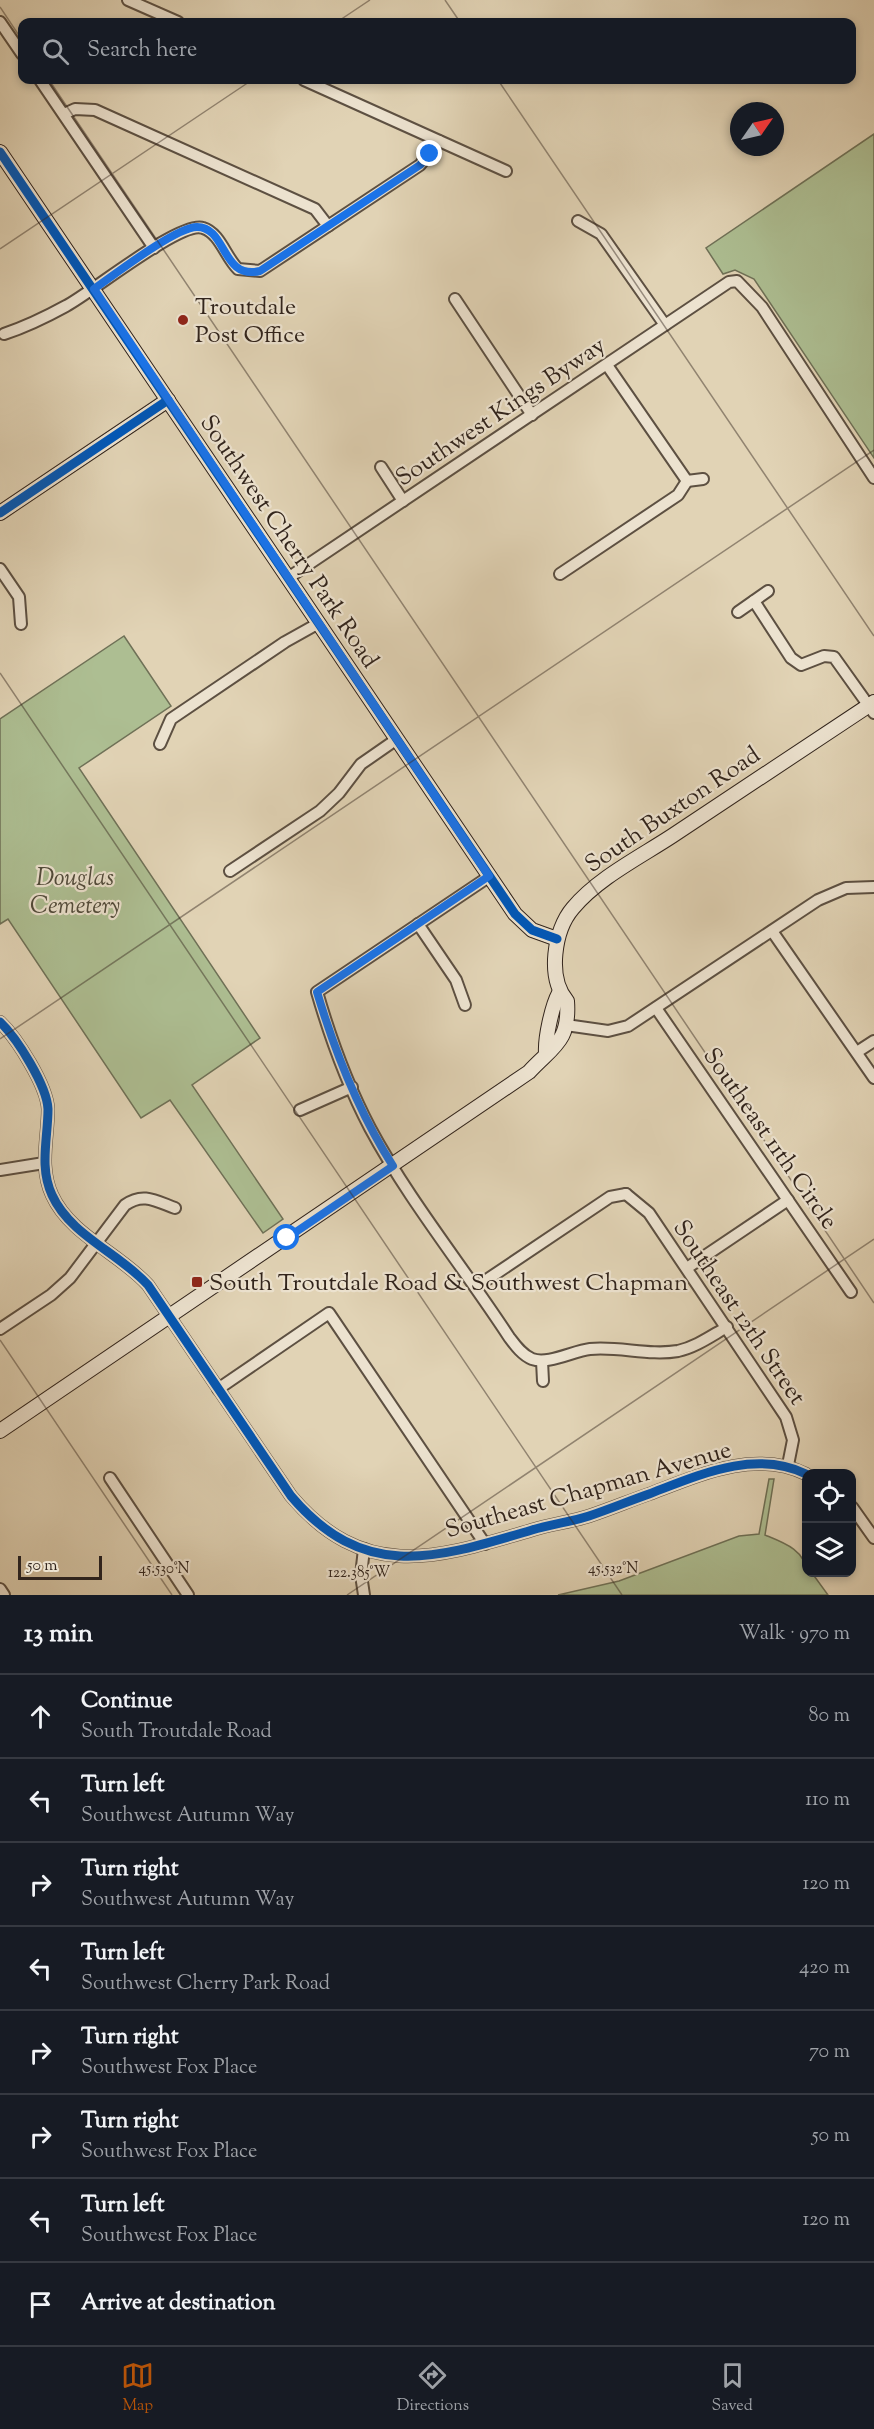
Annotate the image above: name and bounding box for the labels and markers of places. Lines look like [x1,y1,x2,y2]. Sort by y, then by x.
place label: Troutdale Post Office [195,291,305,353]
marker: Troutdale Post Office [176,313,190,327]
place label: South Troutdale Road & Southwest Chapman [209,1267,688,1301]
marker: South Troutdale Road & Southwest Chapman [190,1275,204,1289]

